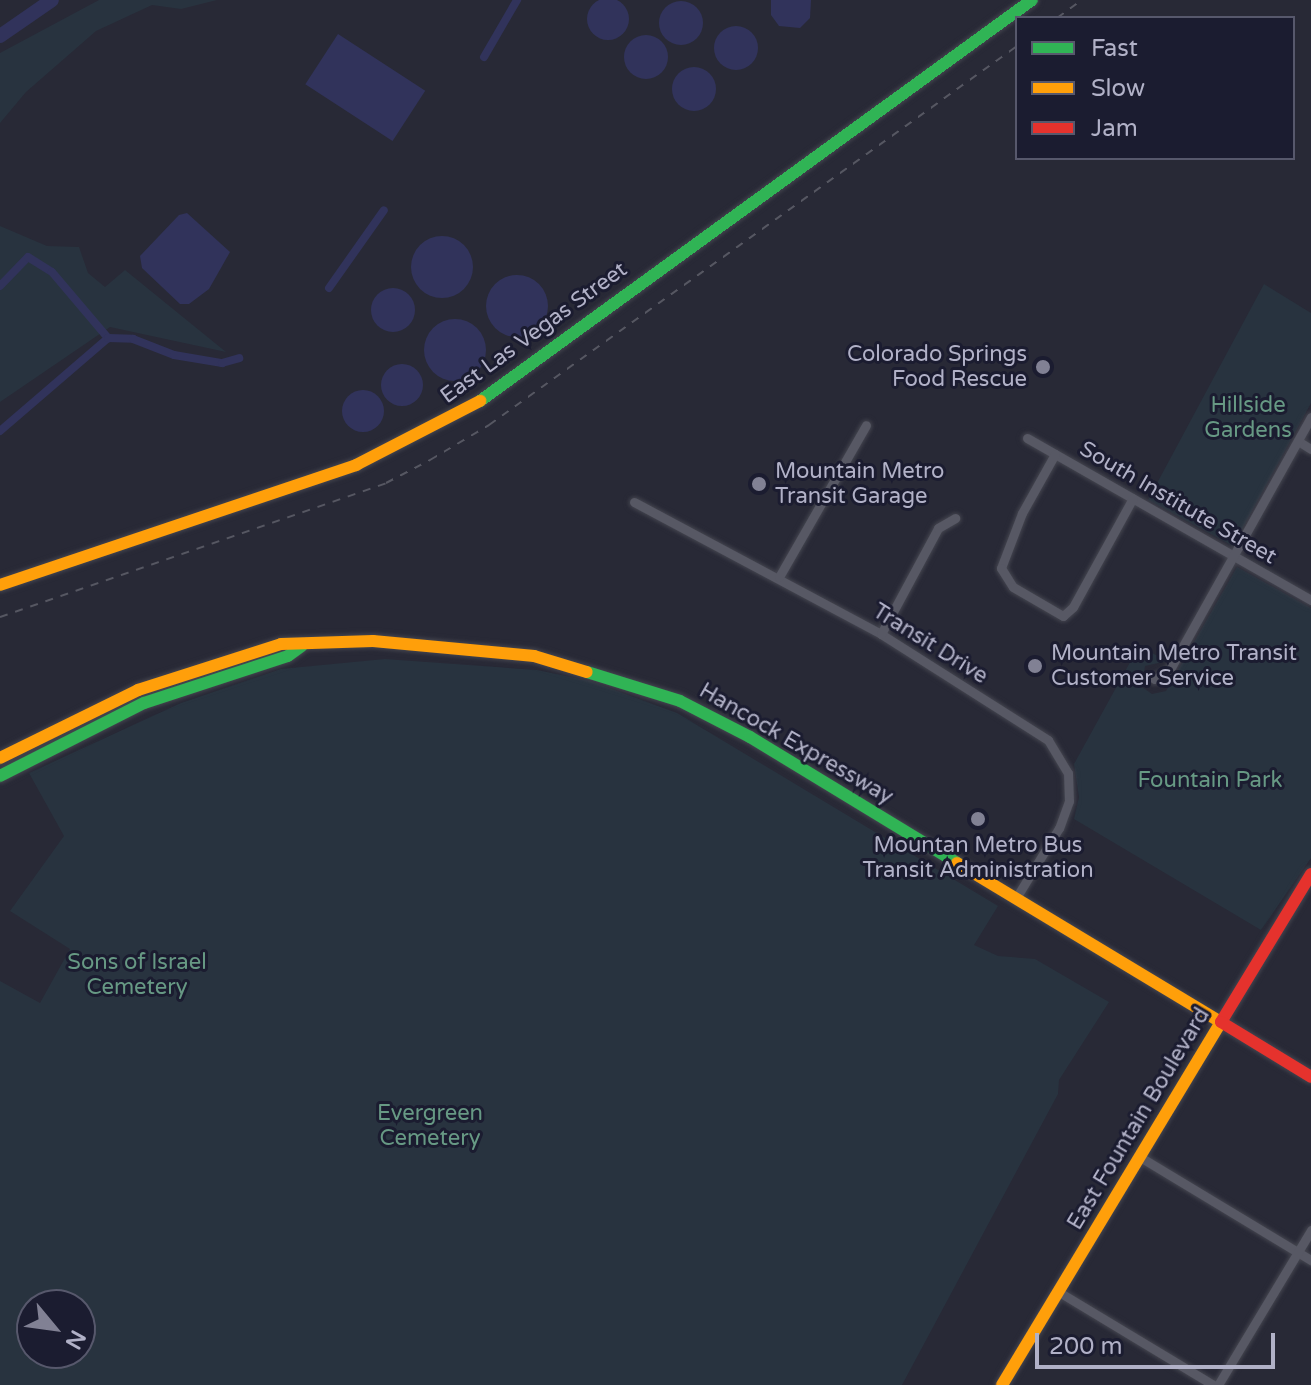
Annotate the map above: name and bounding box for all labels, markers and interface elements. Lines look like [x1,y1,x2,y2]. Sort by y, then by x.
legend [1015,16,1295,160]
text: Fast [1091,34,1138,63]
text: Slow [1091,74,1145,103]
text: Jam [1091,114,1138,143]
street label: East Las Vegas Street [436,256,632,410]
place label: Colorado Springs Food Rescue [847,341,1027,392]
marker: Colorado Springs Food Rescue [1034,358,1052,376]
park label: Hillside Gardens [1204,392,1292,444]
street label: South Institute Street [1075,436,1281,570]
place label: Mountain Metro Transit Garage [775,458,944,510]
marker: Mountain Metro Transit Garage [750,475,768,493]
street label: Transit Drive [868,598,992,690]
place label: Mountain Metro Transit Customer Service [1051,640,1297,692]
marker: Mountain Metro Transit Customer Service [1026,657,1044,675]
street label: Hancock Expressway [694,678,898,810]
park label: Fountain Park [1138,768,1282,794]
marker: Mountan Metro Bus Transit Administration [969,810,987,828]
place label: Mountan Metro Bus Transit Administration [862,832,1094,884]
park label: Sons of Israel Cemetery [67,949,207,1000]
street label: East Fountain Boulevard [1062,1003,1216,1235]
park label: Evergreen Cemetery [377,1100,483,1152]
north arrow [16,1289,96,1369]
scale bar [1039,1317,1279,1367]
text: N [60,1326,91,1354]
text: 200 m [1049,1332,1123,1361]

